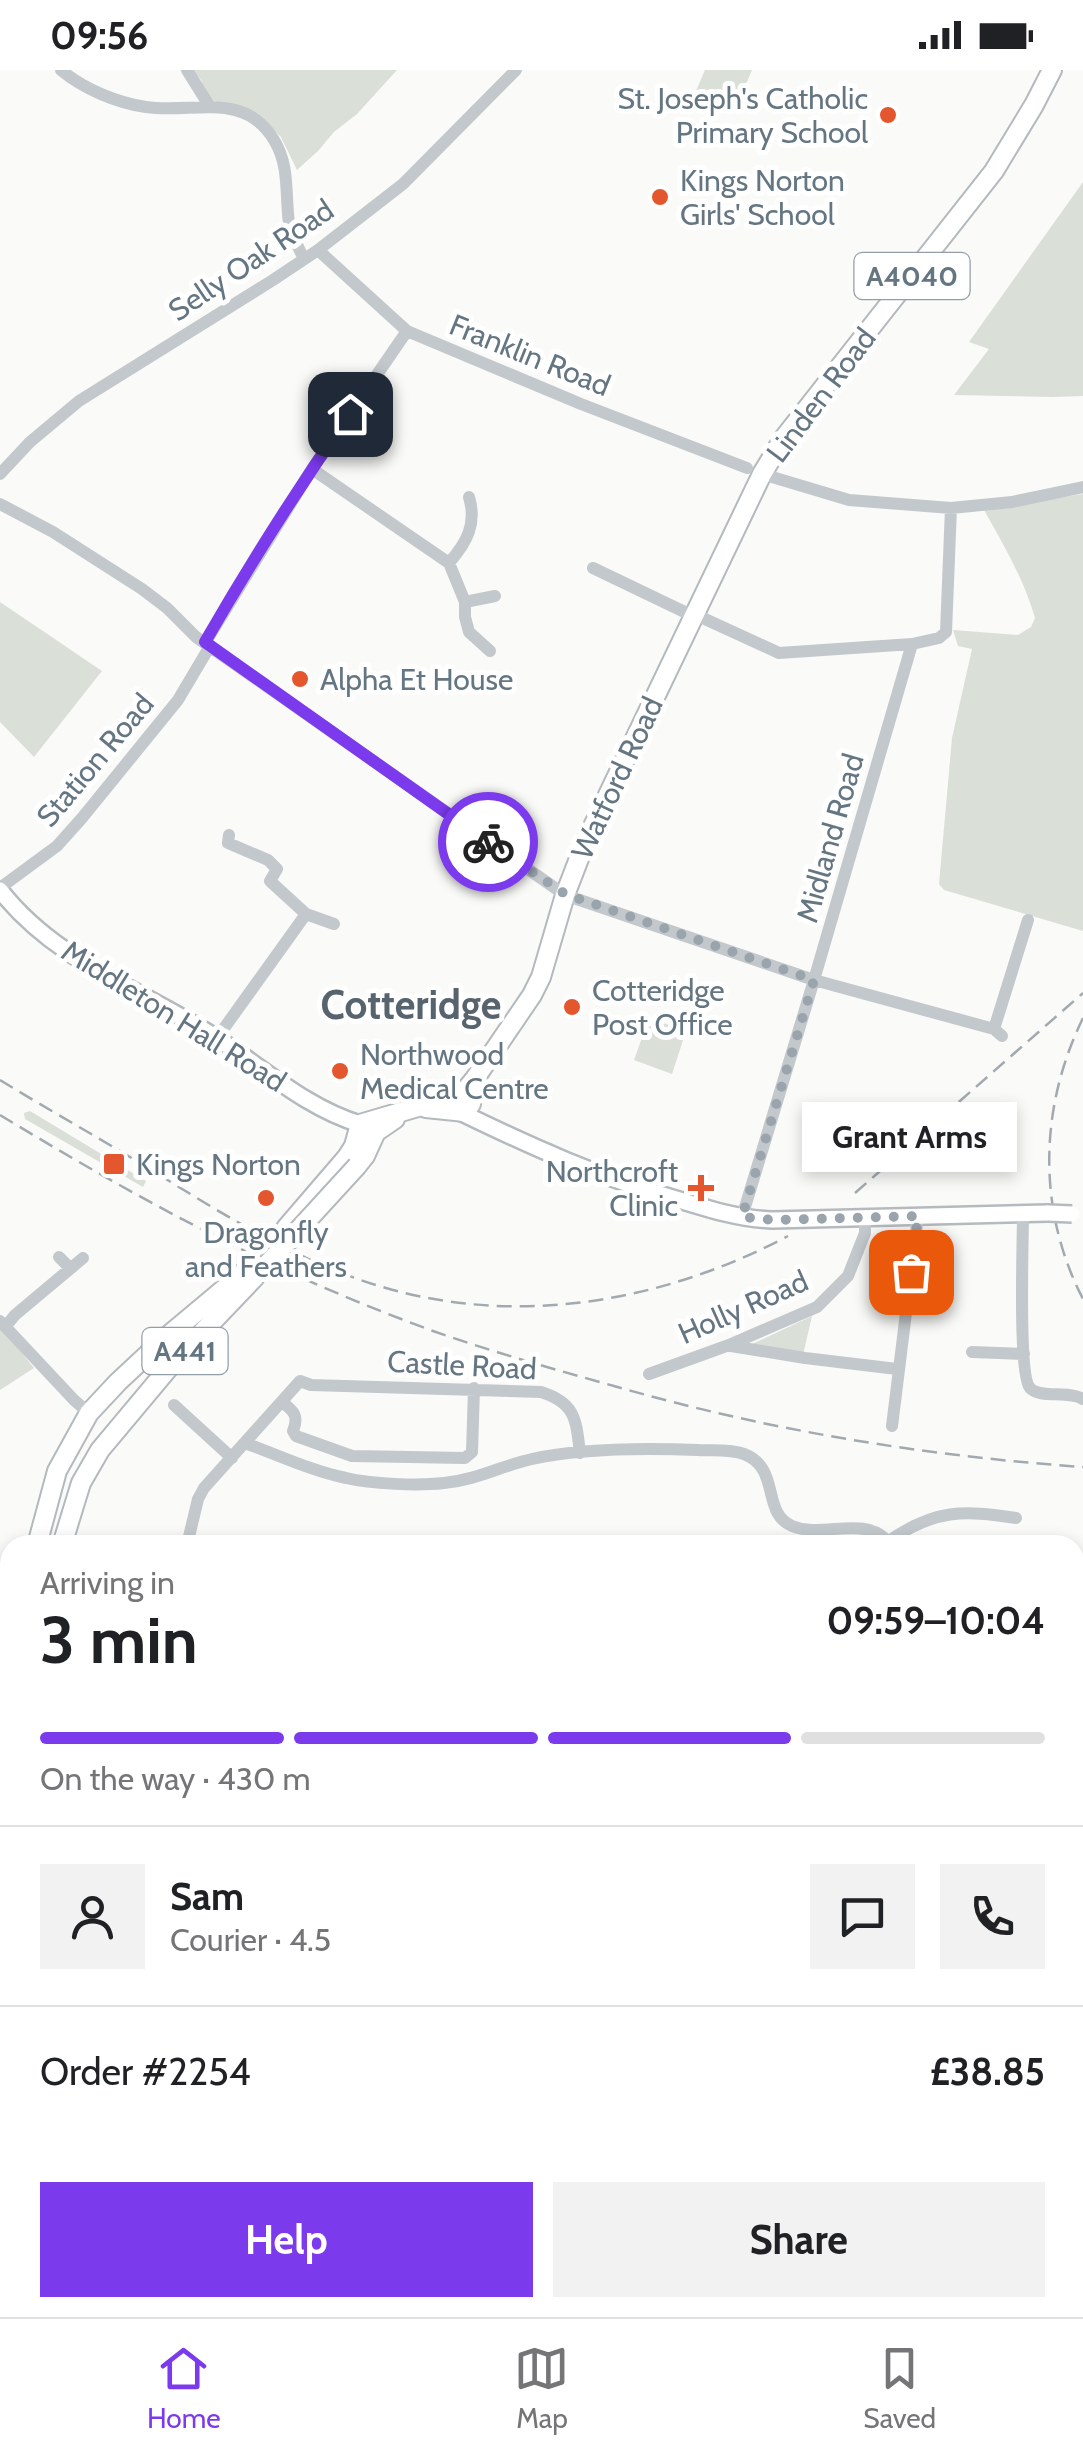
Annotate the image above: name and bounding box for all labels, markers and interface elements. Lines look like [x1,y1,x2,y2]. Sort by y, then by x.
text: 09:56 [50,12,148,59]
place label: St. Joseph's Catholic Primary School [617,80,868,151]
marker: St. Joseph's Catholic Primary School [877,104,899,126]
place label: Kings Norton Girls' School [680,162,845,233]
marker: Kings Norton Girls' School [649,186,671,208]
street label: Selly Oak Road [161,191,341,329]
road number: A4040 [854,253,970,299]
street label: Franklin Road [444,306,616,404]
street label: Linden Road [758,320,884,470]
pin [308,372,393,457]
icon: home [323,387,378,442]
place label: Alpha Et House [320,661,513,698]
marker: Alpha Et House [289,668,311,690]
street label: Station Road [28,686,162,834]
street label: Watford Road [563,691,671,865]
street label: Midland Road [788,749,872,927]
courier [438,792,538,892]
icon: bike [461,815,516,870]
street label: Middleton Hall Road [55,932,293,1100]
place label: Cotteridge Post Office [592,972,733,1043]
district label: Cotteridge [321,980,501,1029]
marker: Cotteridge Post Office [561,996,583,1018]
place label: Northwood Medical Centre [360,1036,549,1107]
marker: Northwood Medical Centre [329,1060,351,1082]
callout: Grant Arms [804,1102,1018,1172]
text: Grant Arms [832,1117,987,1156]
place label: Kings Norton [136,1146,301,1183]
marker: Kings Norton [101,1151,127,1177]
place label: Northcroft Clinic [546,1153,678,1224]
marker: Northcroft Clinic [688,1175,714,1201]
marker: Dragonfly and Feathers [255,1187,277,1209]
place label: Dragonfly and Feathers [185,1214,347,1285]
pin [869,1230,954,1315]
icon: bag [884,1245,939,1300]
street label: Holly Road [672,1262,814,1352]
road number: A441 [142,1328,228,1374]
street label: Castle Road [386,1343,538,1387]
text: Arriving in [40,1563,175,1602]
text: 09:59–10:04 [826,1597,1045,1644]
text: 3 min [40,1600,198,1679]
text: On the way · 430 m [40,1759,311,1798]
button: person [40,1864,145,1969]
button: chat [810,1864,915,1969]
button: phone [940,1864,1045,1969]
text: Sam [170,1873,244,1920]
text: Courier · 4.5 [170,1920,331,1959]
text: Order #2254 [40,2048,251,2095]
text: £38.85 [930,2048,1045,2095]
button: Help [40,2182,533,2297]
button: Share [553,2182,1045,2297]
tab: Home [147,2341,221,2435]
tab: Map [514,2341,569,2435]
tab: Saved [863,2341,936,2435]

